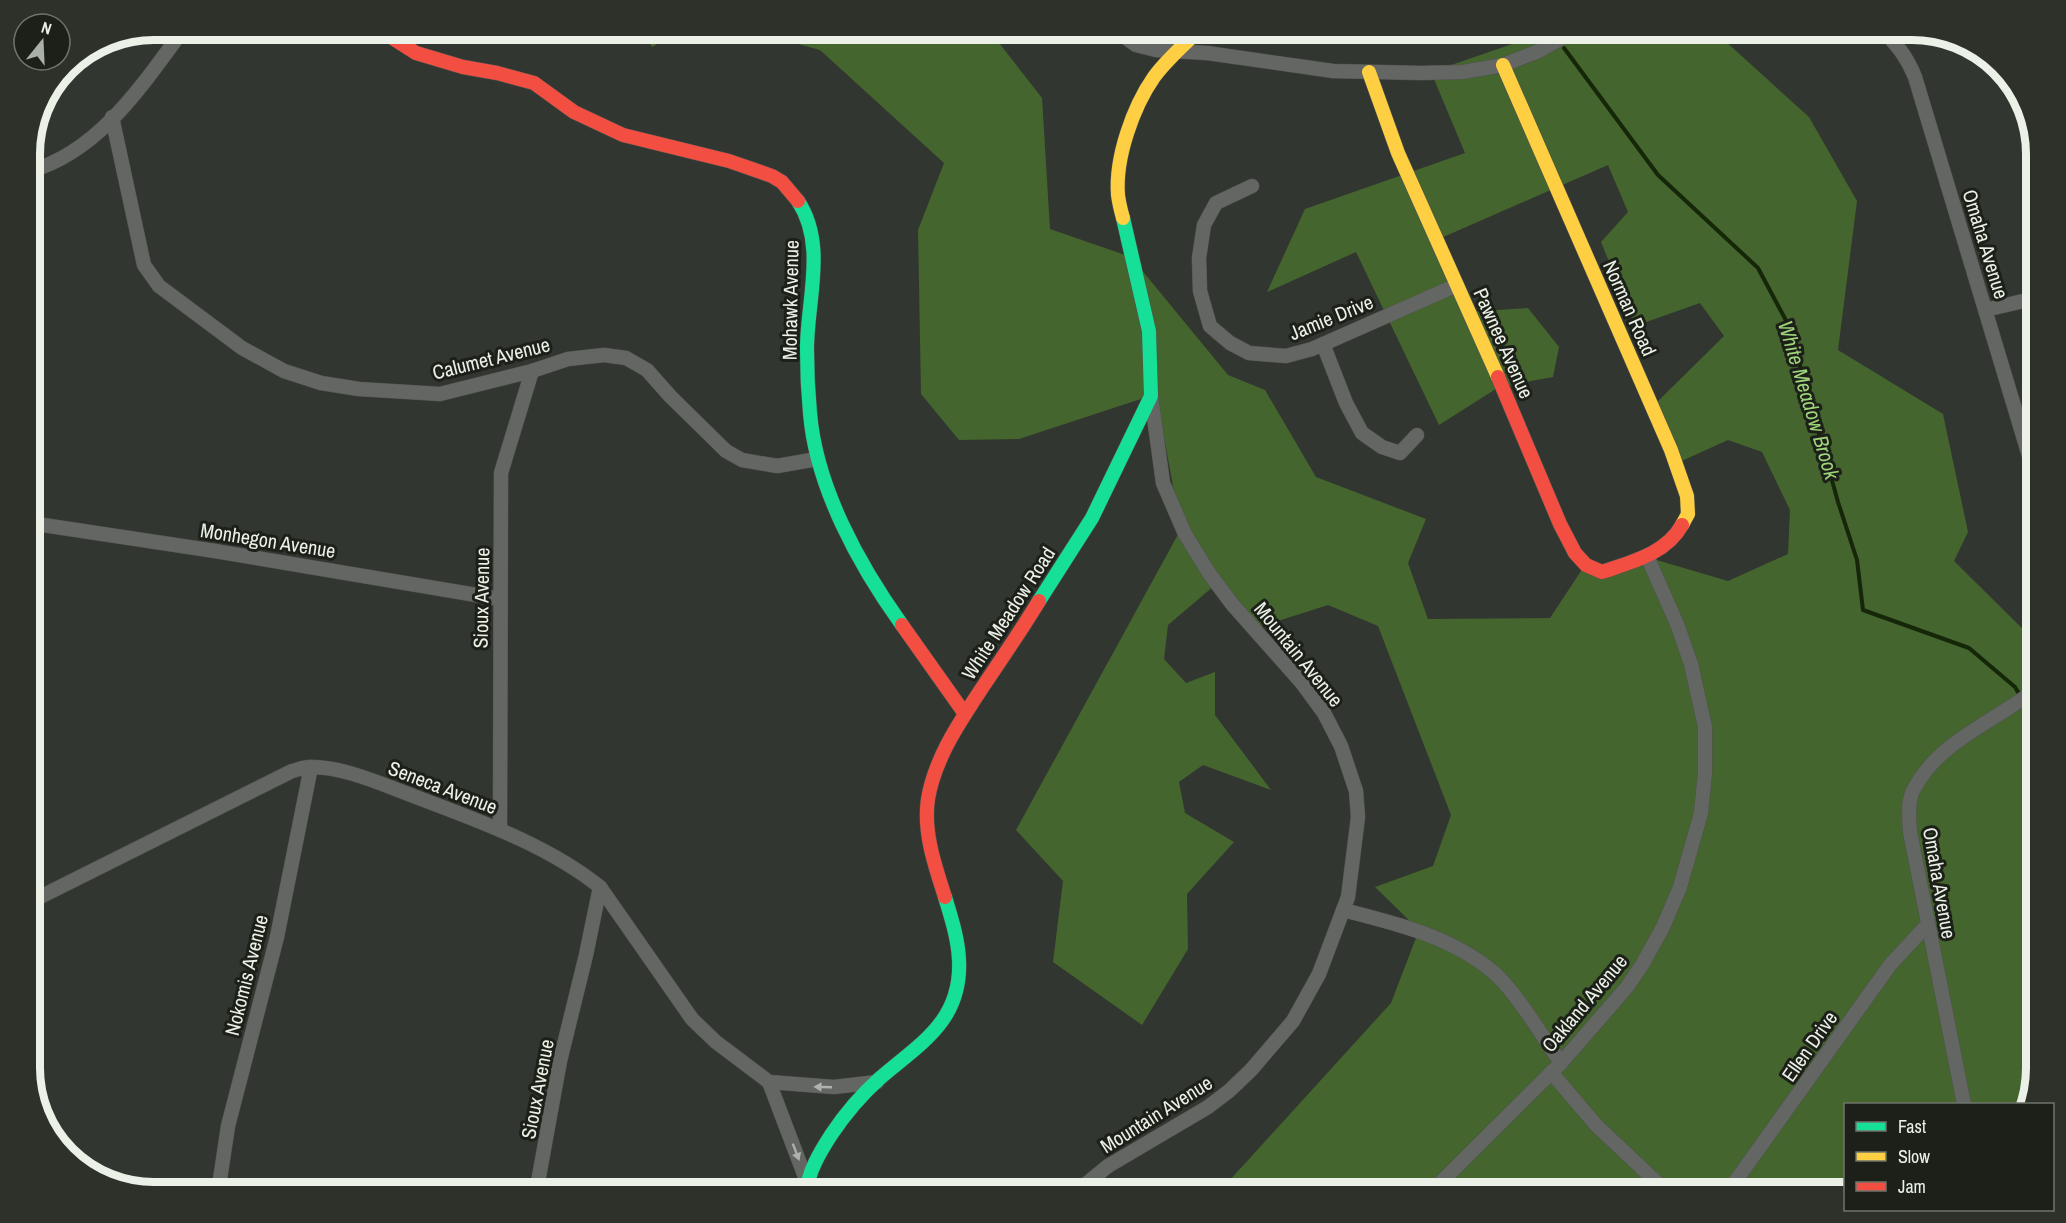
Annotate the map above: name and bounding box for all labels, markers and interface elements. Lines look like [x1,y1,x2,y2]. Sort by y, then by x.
north arrow [12,12,72,72]
text: N [39,16,55,40]
street label: Omaha Avenue [1957,186,2015,302]
street label: Mohawk Avenue [775,240,805,360]
street label: Norman Road [1597,256,1663,360]
street label: Pawnee Avenue [1468,283,1540,403]
street label: Jamie Drive [1285,288,1377,346]
water label: White Meadow Brook [1771,317,1847,484]
street label: Calumet Avenue [429,330,553,386]
street label: Monhegon Avenue [198,516,338,564]
street label: White Meadow Road [955,541,1061,685]
street label: Sioux Avenue [467,547,495,649]
street label: Mountain Avenue [1248,596,1350,712]
street label: Seneca Avenue [385,754,501,820]
street label: Omaha Avenue [1917,825,1963,941]
street label: Nokomis Avenue [218,912,274,1038]
street label: Oakland Avenue [1535,948,1633,1058]
street label: Ellen Drive [1775,1005,1843,1087]
street label: Sioux Avenue [514,1037,560,1141]
street label: Mountain Avenue [1095,1069,1217,1159]
one-way arrow [814,1082,833,1091]
legend [1844,1103,2054,1211]
text: Fast [1898,1114,1926,1139]
one-way arrow [791,1143,801,1161]
text: Slow [1898,1144,1930,1169]
text: Jam [1898,1174,1926,1199]

